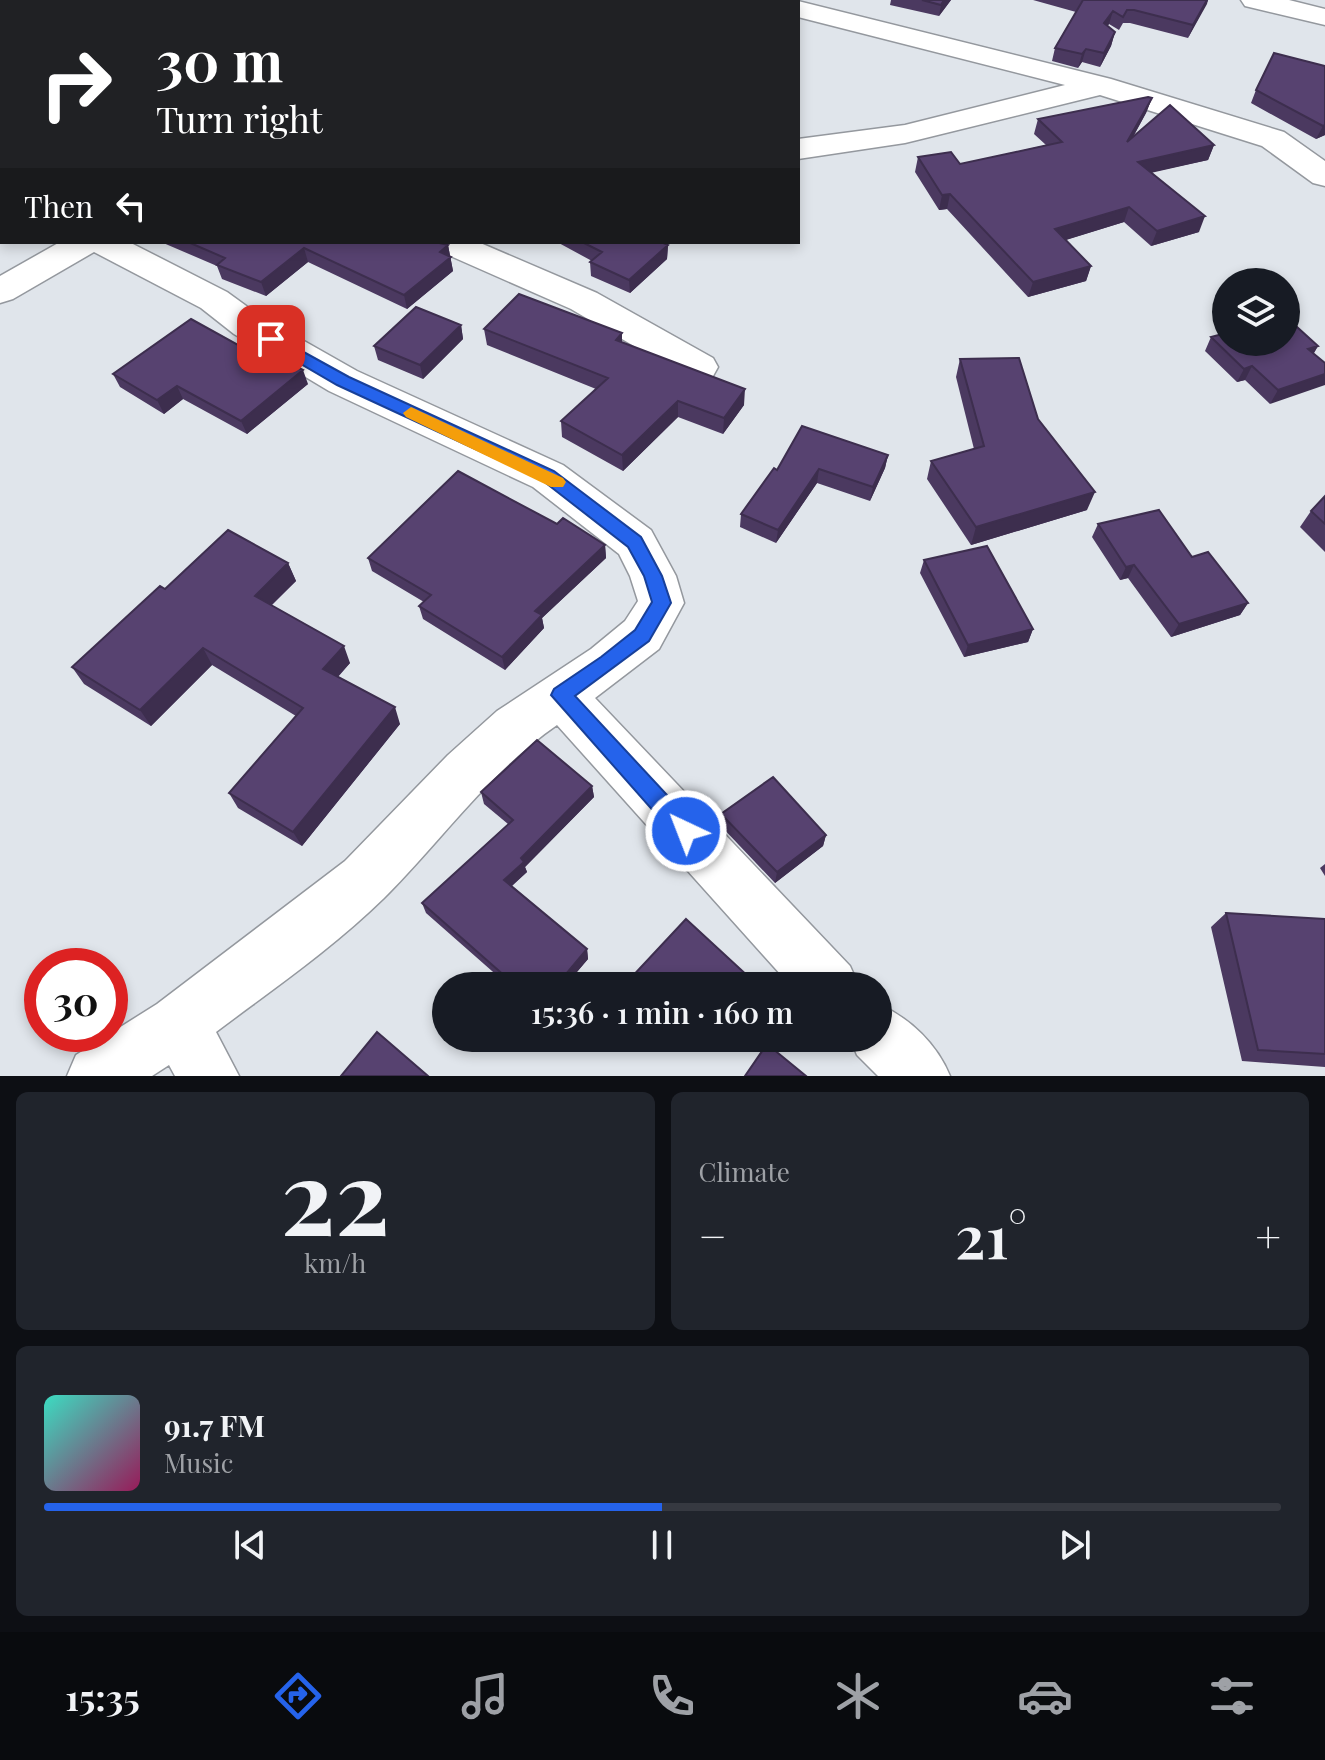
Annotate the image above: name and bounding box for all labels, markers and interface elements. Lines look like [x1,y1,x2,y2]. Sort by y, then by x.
text: 30 m [156,22,283,97]
icon: right [24,32,128,136]
text: Turn right [156,94,323,142]
icon: left [109,184,153,228]
text: Then [24,186,93,226]
map controls [1212,268,1300,356]
button: layers [1212,268,1300,356]
pin [237,305,305,373]
icon: arrive [249,317,293,361]
position arrow [644,789,728,873]
speed limit sign: 30 [24,948,128,1052]
text: 15:36 · 1 min · 160 m [531,992,793,1032]
text: 22 [281,1123,390,1262]
text: Climate [699,1154,790,1189]
text: 21° [955,1194,1027,1274]
text: − [699,1205,727,1264]
text: + [1255,1205,1281,1264]
text: km/h [304,1245,366,1280]
text: 91.7 FM [164,1405,265,1445]
text: Music [164,1445,233,1480]
icon: previous [228,1523,272,1567]
icon: pause [640,1523,684,1567]
icon: next [1053,1523,1097,1567]
icon: directions [270,1668,326,1724]
icon: music [457,1668,513,1724]
icon: phone [644,1668,700,1724]
icon: climate [830,1668,886,1724]
icon: car [1017,1668,1073,1724]
icon: filters [1204,1668,1260,1724]
text: 15:35 [65,1672,140,1720]

